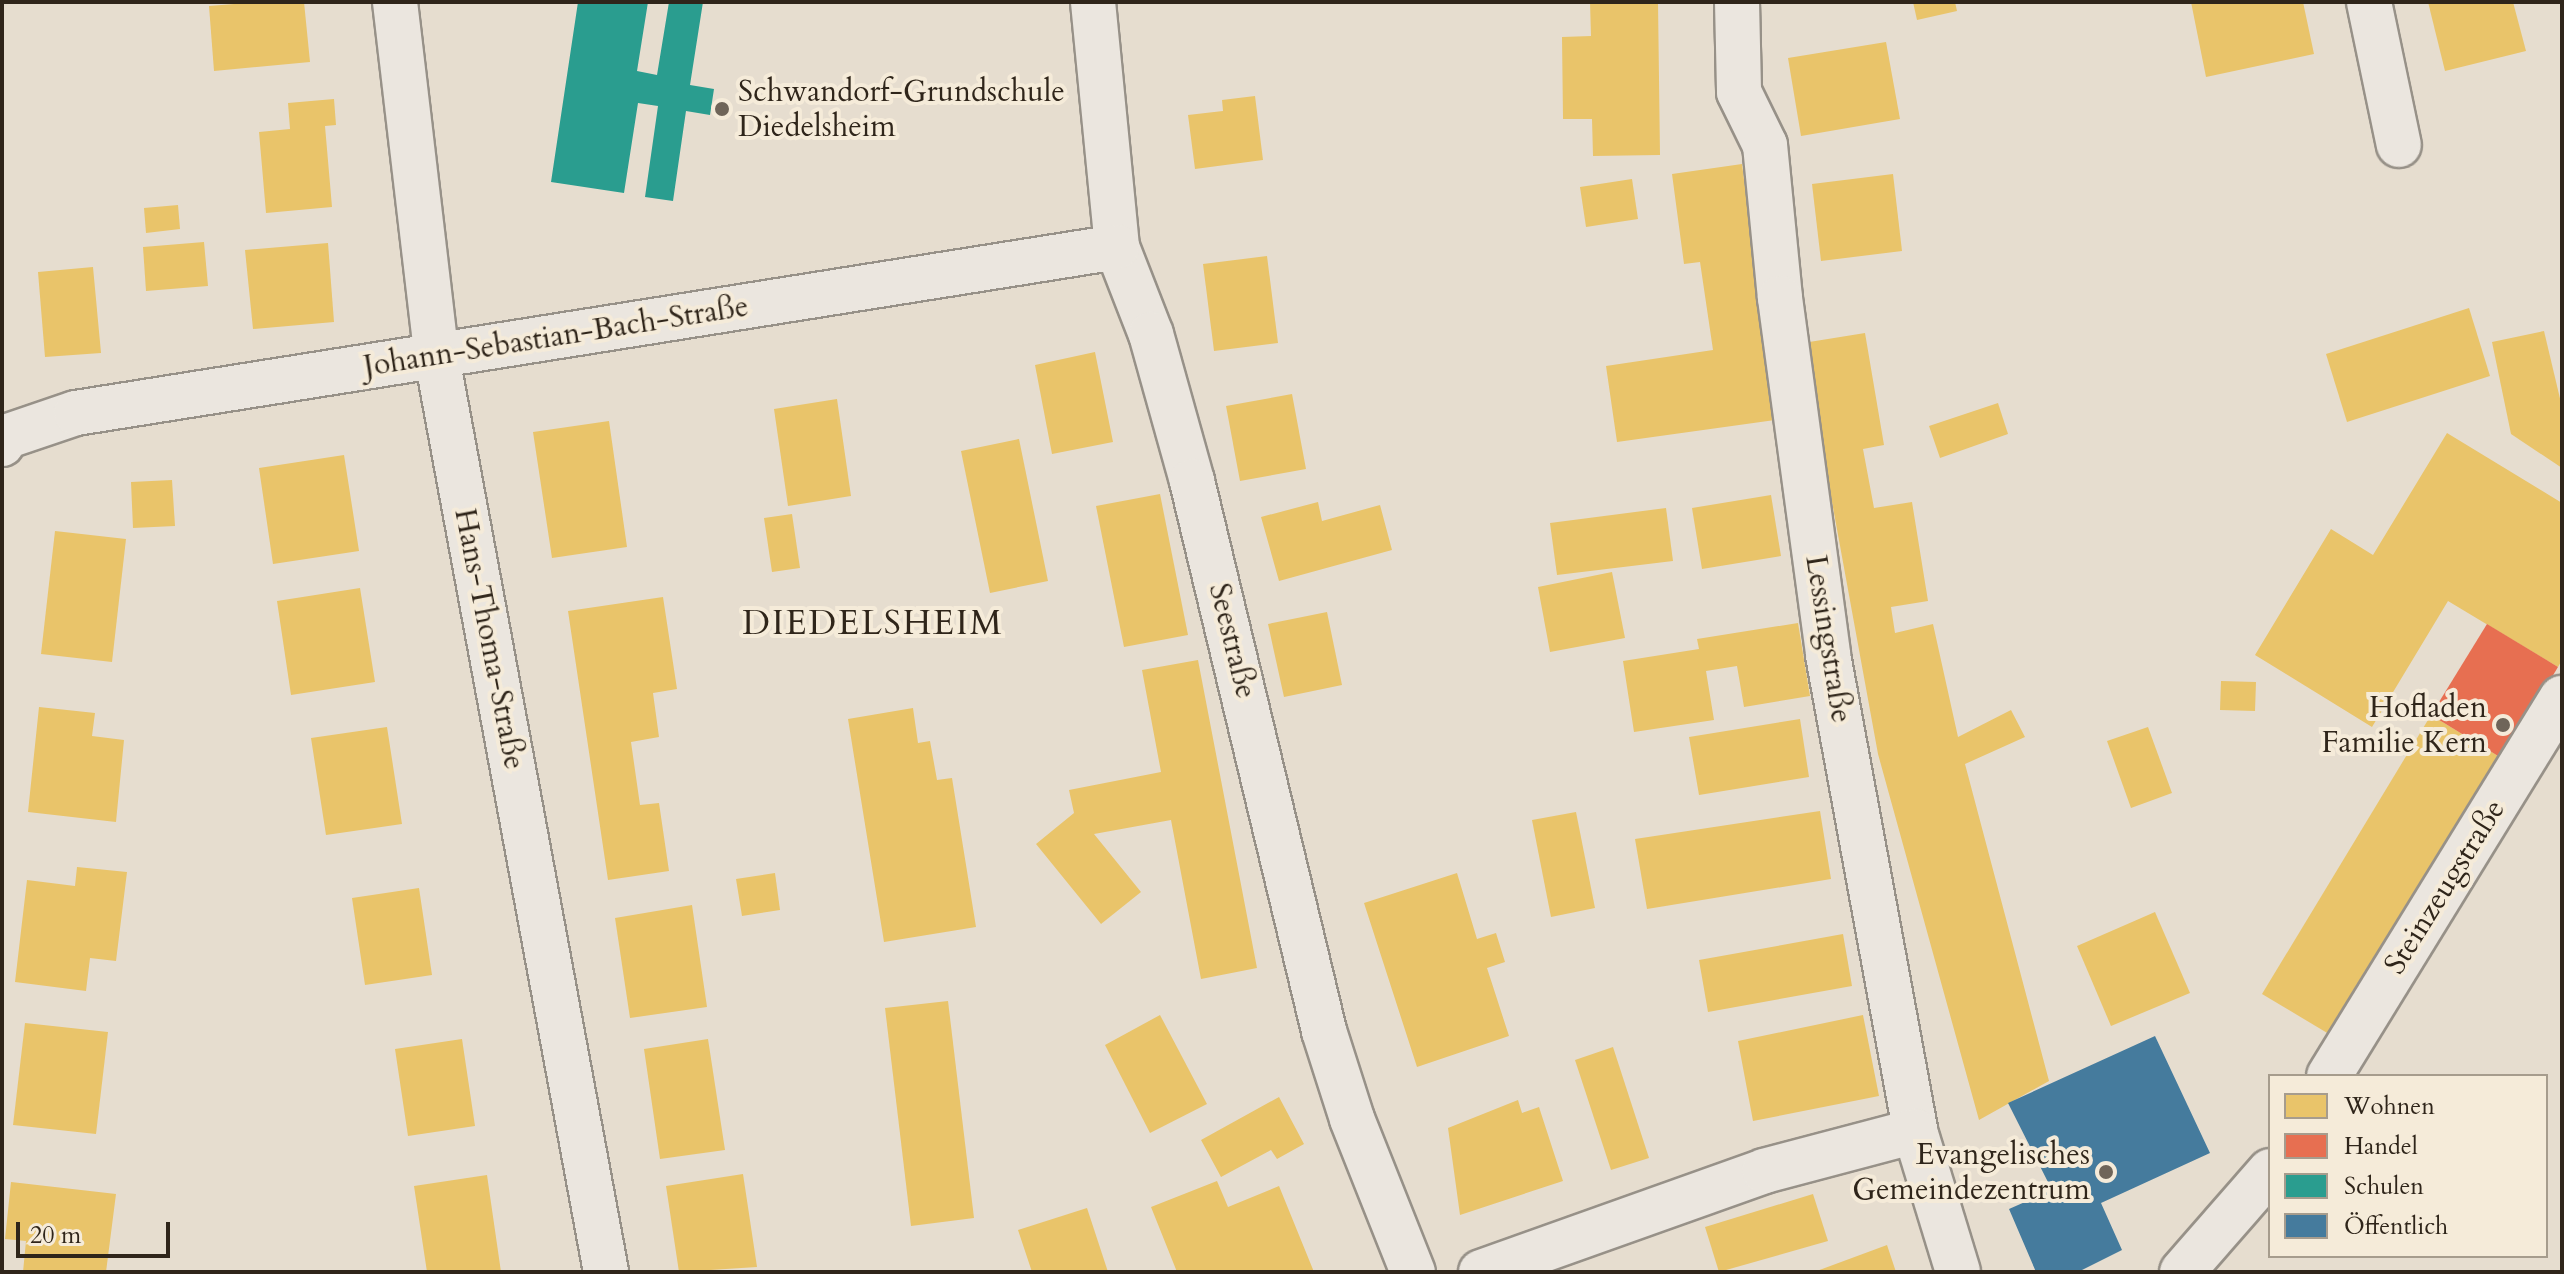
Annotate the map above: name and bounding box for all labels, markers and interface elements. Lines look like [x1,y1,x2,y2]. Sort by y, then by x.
place label: Schwandorf-Grundschule Diedelsheim [738,74,1065,144]
marker: Schwandorf-Grundschule Diedelsheim [713,100,731,118]
street label: Johann-Sebastian-Bach-Straße [361,289,751,385]
street label: Hans-Thoma-Straße [446,506,532,772]
street label: Lessingstraße [1797,553,1859,725]
street label: Seestraße [1200,580,1264,702]
district label: DIEDELSHEIM [742,604,1004,644]
place label: Hofladen Familie Kern [2321,690,2487,760]
marker: Hofladen Familie Kern [2494,716,2512,734]
street label: Steinzeugstraße [2377,793,2513,981]
legend [2268,1074,2548,1258]
text: Wohnen [2344,1090,2435,1123]
text: Handel [2344,1130,2418,1163]
place label: Evangelisches Gemeindezentrum [1852,1137,2090,1208]
marker: Evangelisches Gemeindezentrum [2097,1163,2115,1181]
text: Schulen [2344,1170,2424,1203]
scale bar [20,1206,174,1256]
text: Öffentlich [2344,1210,2448,1243]
text: 20 m [30,1219,81,1252]

